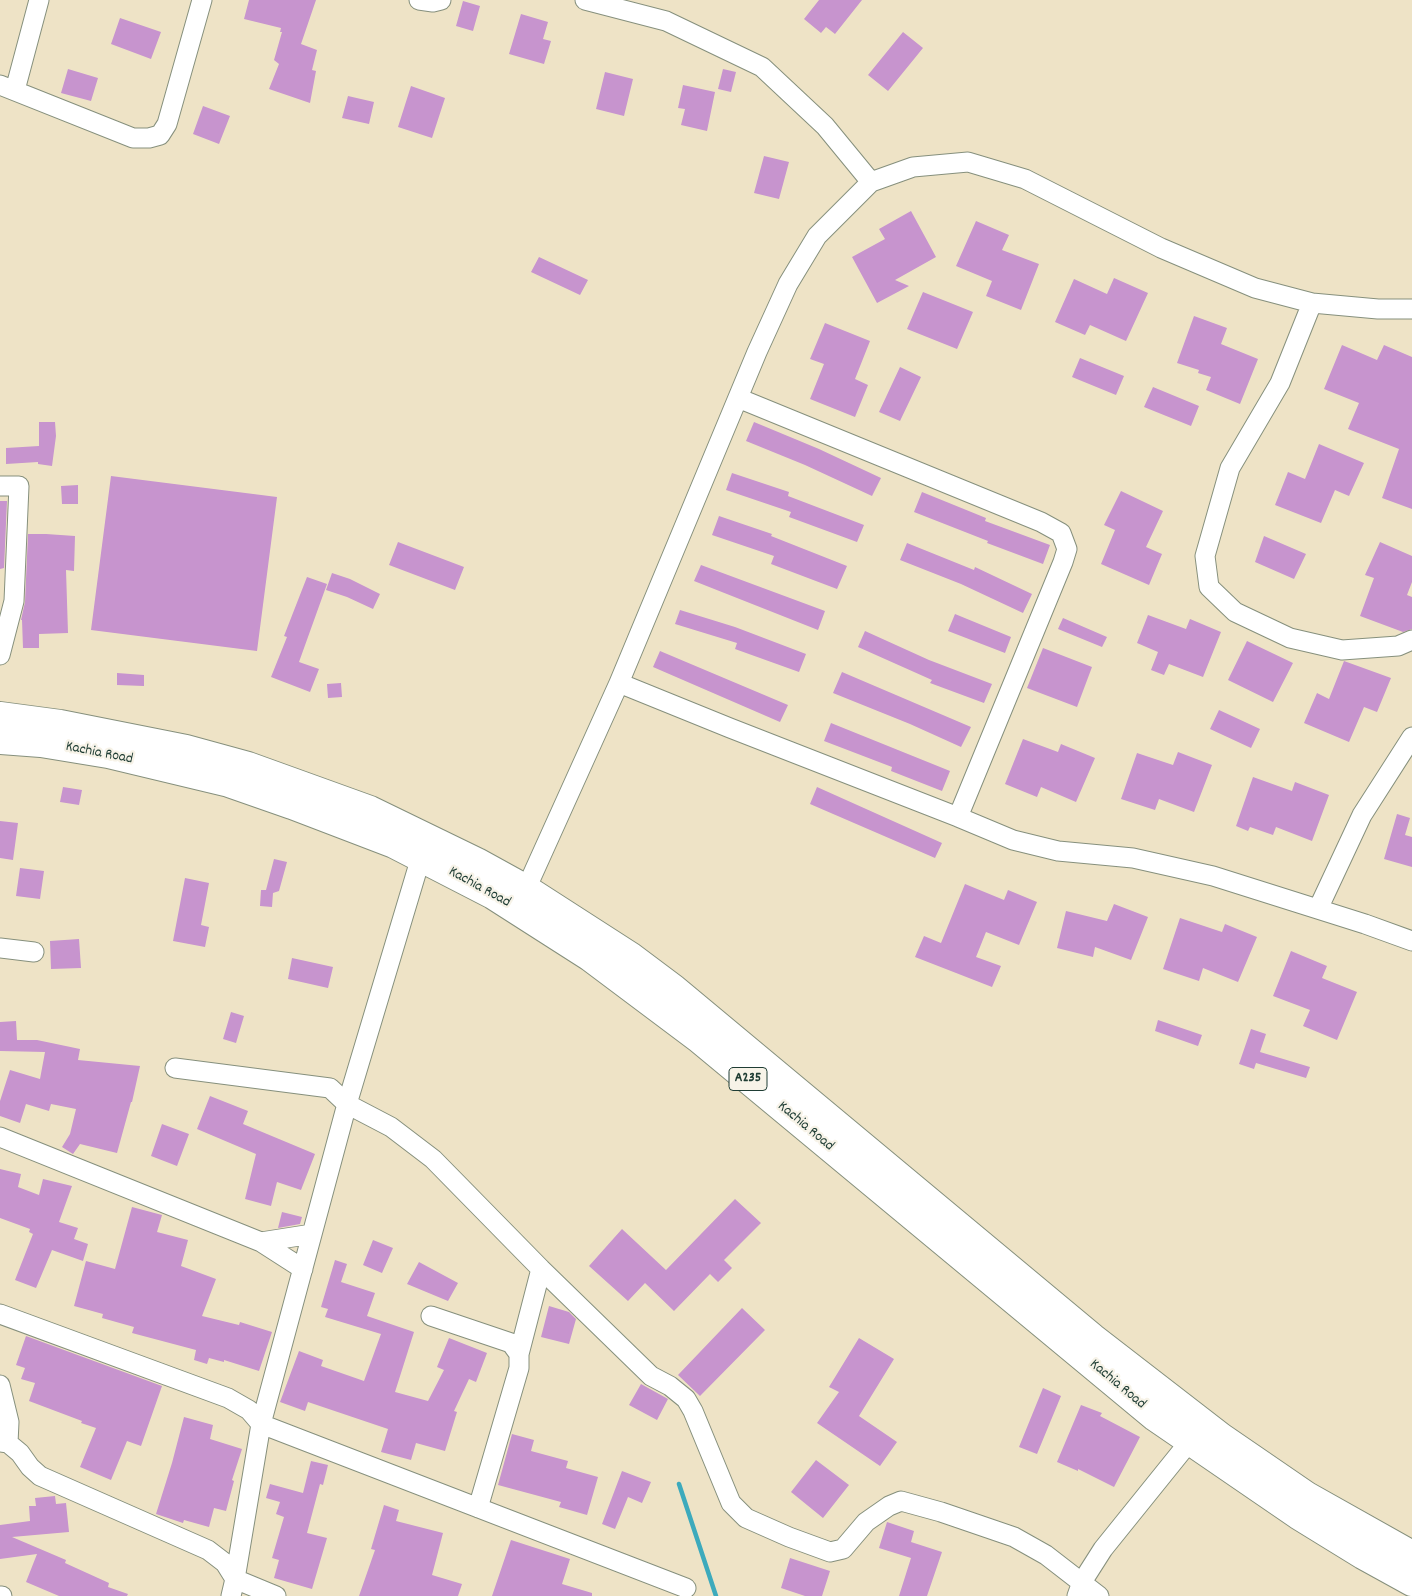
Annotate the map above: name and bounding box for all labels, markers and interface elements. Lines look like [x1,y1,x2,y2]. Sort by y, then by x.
street label: Kachia Road [64,739,134,769]
street label: Kachia Road [445,864,513,912]
road number: A235 [729,1068,767,1090]
street label: Kachia Road [773,1098,837,1156]
street label: Kachia Road [1085,1356,1149,1414]

